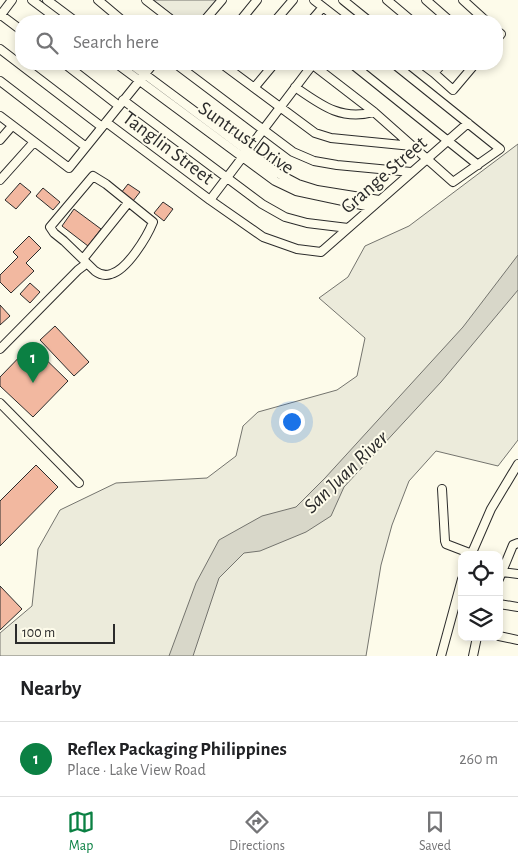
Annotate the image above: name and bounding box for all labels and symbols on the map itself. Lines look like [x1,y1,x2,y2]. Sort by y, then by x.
street label: Suntrust Drive [195,98,297,178]
street label: Tanglin Street [119,107,218,189]
street label: Grange Street [337,132,431,218]
pin: 1 [17,342,49,383]
your location [279,409,305,435]
water label: San Juan River [300,426,393,517]
scale bar [15,621,115,644]

